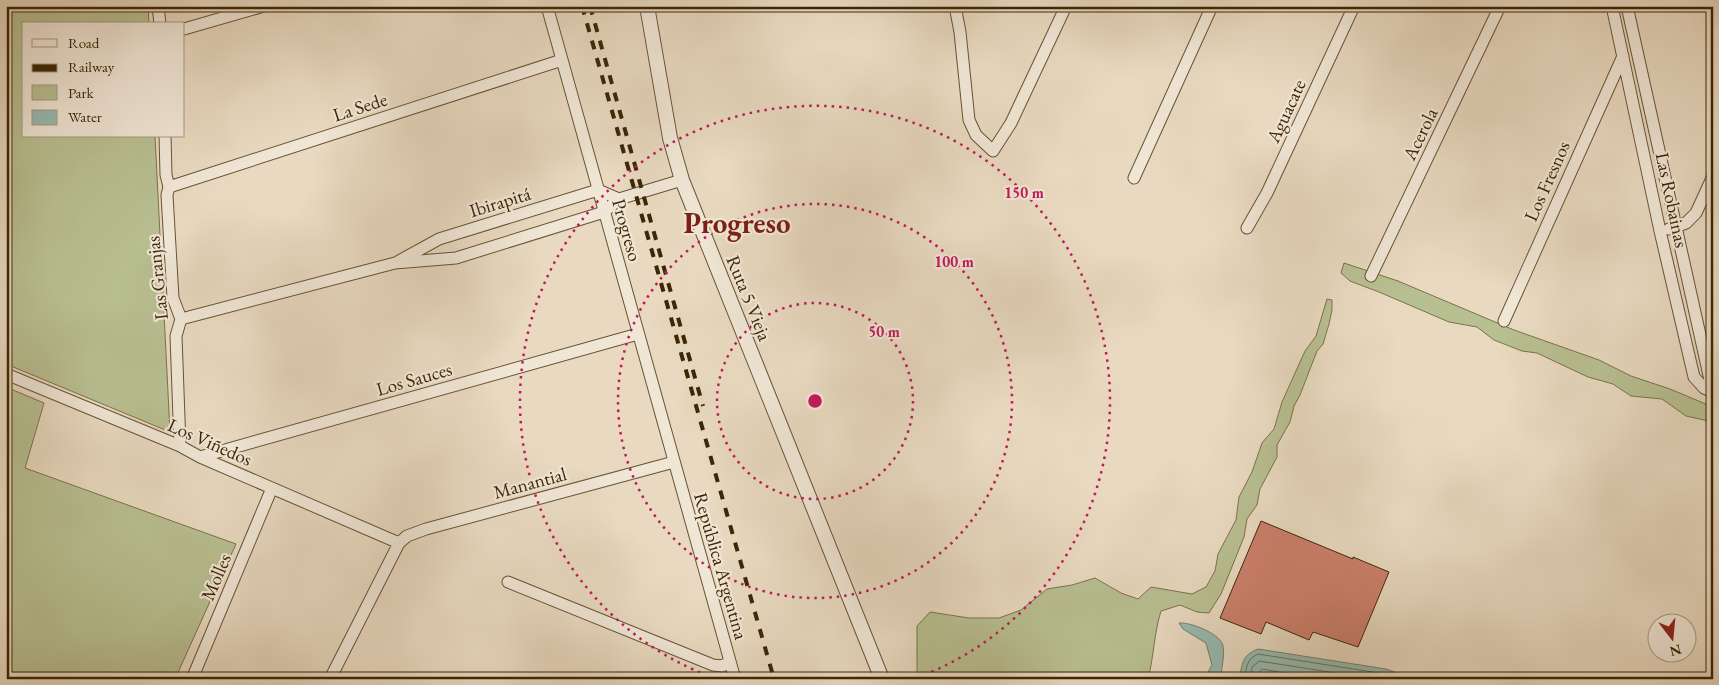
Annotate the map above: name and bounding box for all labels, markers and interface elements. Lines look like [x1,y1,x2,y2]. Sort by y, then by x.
legend [22,22,185,138]
text: Road [68,33,100,52]
text: Railway [68,57,115,76]
street label: Aguacate [1260,75,1312,148]
text: Park [68,83,95,102]
street label: La Sede [330,87,390,127]
street label: Acerola [1396,103,1444,165]
text: Water [68,107,102,126]
street label: Los Fresnos [1518,137,1576,225]
street label: Las Robainas [1650,150,1694,250]
street label: Ibirapitá [466,181,534,223]
text: 150 m [1004,183,1044,202]
street label: Progreso [606,196,648,264]
district label: Progreso [683,204,791,242]
street label: Las Granjas [140,235,174,321]
street label: Ruta 5 Vieja [721,252,778,345]
text: 100 m [934,252,974,271]
text: 50 m [868,322,900,341]
street label: Los Sauces [373,356,455,402]
centre of rings [806,392,824,410]
street label: Los Viñedos [164,412,256,472]
street label: Manantial [491,461,570,505]
street label: República Argentina [688,490,754,643]
street label: Molles [195,550,237,604]
north arrow [1646,612,1696,662]
text: N [1667,640,1684,661]

